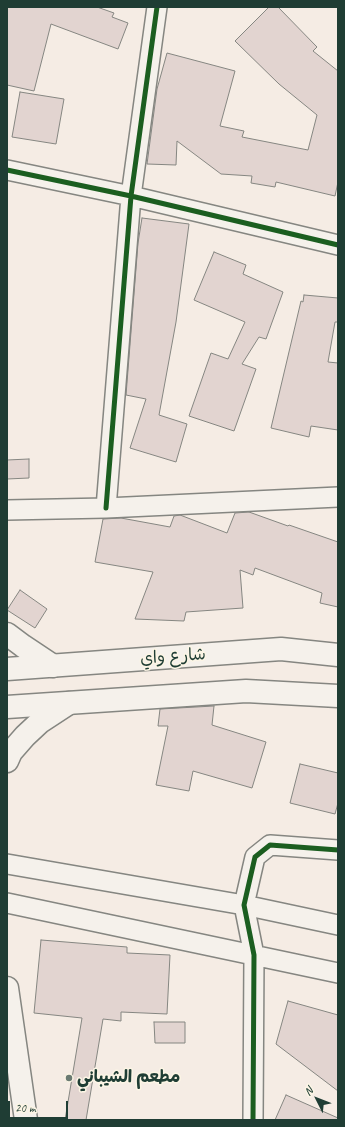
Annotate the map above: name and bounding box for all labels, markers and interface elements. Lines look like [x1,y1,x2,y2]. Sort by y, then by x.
street label: شارع واي [139,645,207,669]
place label: مطعم الشيباني [77,1068,180,1088]
marker: مطعم الشيباني [64,1073,74,1083]
north arrow [297,1079,337,1119]
text: N [301,1084,316,1098]
scale bar [10,1093,70,1119]
text: 20 m [15,1100,35,1116]

